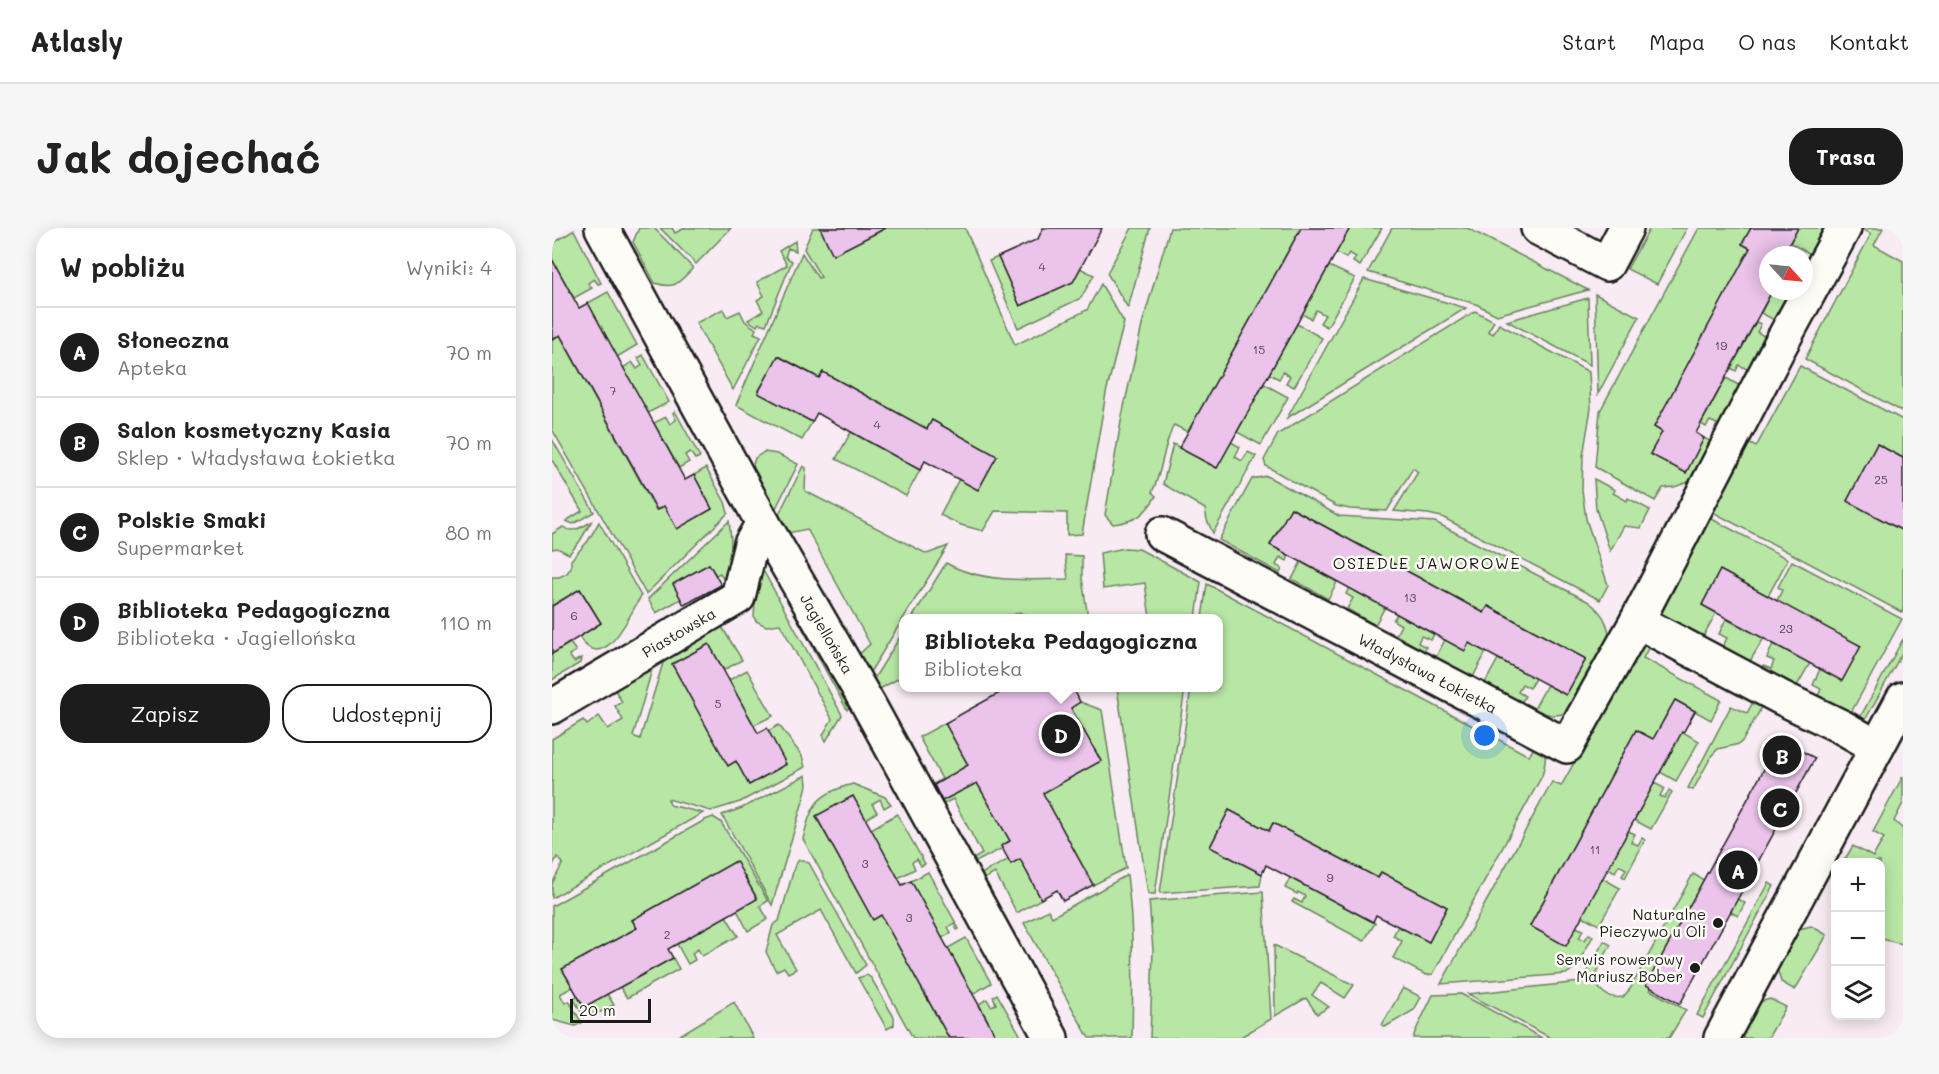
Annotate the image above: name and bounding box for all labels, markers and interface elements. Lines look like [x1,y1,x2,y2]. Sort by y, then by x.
text: Atlasly [30,23,124,59]
text: Start [1562,28,1616,55]
text: Mapa [1649,28,1705,55]
text: O nas [1738,28,1796,55]
text: Kontakt [1829,28,1909,55]
button: Trasa [1789,128,1903,185]
text: Jak dojechać [36,129,321,184]
north arrow [1759,246,1813,300]
text: W pobliżu [60,250,186,284]
text: Wyniki: 4 [406,254,492,280]
house number: 4 [1038,258,1046,274]
text: Słoneczna [117,325,230,354]
house number: 19 [1715,337,1727,353]
text: A [73,339,86,365]
text: 70 m [446,339,492,365]
house number: 15 [1253,341,1265,357]
text: Apteka [117,354,187,380]
house number: 7 [610,382,617,398]
text: Salon kosmetyczny Kasia [117,415,391,444]
house number: 4 [873,416,881,432]
text: B [73,429,86,455]
text: 70 m [446,429,492,455]
text: Sklep · Władysława Łokietka [117,444,396,470]
house number: 25 [1874,471,1888,487]
text: Polskie Smaki [117,505,267,534]
text: C [72,519,87,545]
text: 80 m [445,519,492,545]
text: Supermarket [117,534,244,560]
district label: OSIEDLE JAWOROWE [1333,552,1521,573]
house number: 13 [1404,589,1416,605]
street label: Jagiellońska [796,590,858,677]
text: Biblioteka Pedagogiczna [117,595,390,624]
street label: Piastowska [638,603,719,662]
house number: 6 [570,607,578,623]
text: D [72,609,87,635]
text: 110 m [439,609,492,635]
popup [899,614,1223,692]
house number: 23 [1779,620,1793,636]
text: Biblioteka · Jagiellońska [117,624,356,650]
text: Biblioteka Pedagogiczna [924,626,1198,655]
street label: Władysława Łokietka [1355,628,1501,718]
text: Biblioteka [924,655,1023,681]
button: Zapisz [60,684,270,743]
button: Udostępnij [282,684,492,743]
house number: 5 [715,695,722,711]
pin: D [1042,712,1080,756]
your location [1470,721,1499,750]
pin: B [1762,732,1802,778]
pin: C [1760,786,1800,830]
house number: 11 [1590,841,1600,857]
pin: A [1718,848,1758,892]
house number: 3 [861,855,869,871]
map controls [1831,858,1885,1020]
button: + [1831,858,1885,912]
house number: 9 [1326,869,1334,885]
place label: Naturalne Pieczywo u Oli [1599,904,1706,941]
house number: 3 [905,909,913,925]
button: − [1831,912,1885,966]
marker: Naturalne Pieczywo u Oli [1711,916,1725,930]
house number: 2 [664,926,670,942]
place label: Serwis rowerowy Mariusz Bober [1556,949,1683,986]
marker: Serwis rowerowy Mariusz Bober [1688,961,1702,975]
button: layers [1831,966,1885,1020]
scale bar [570,996,651,1024]
text: 20 m [579,999,616,1020]

